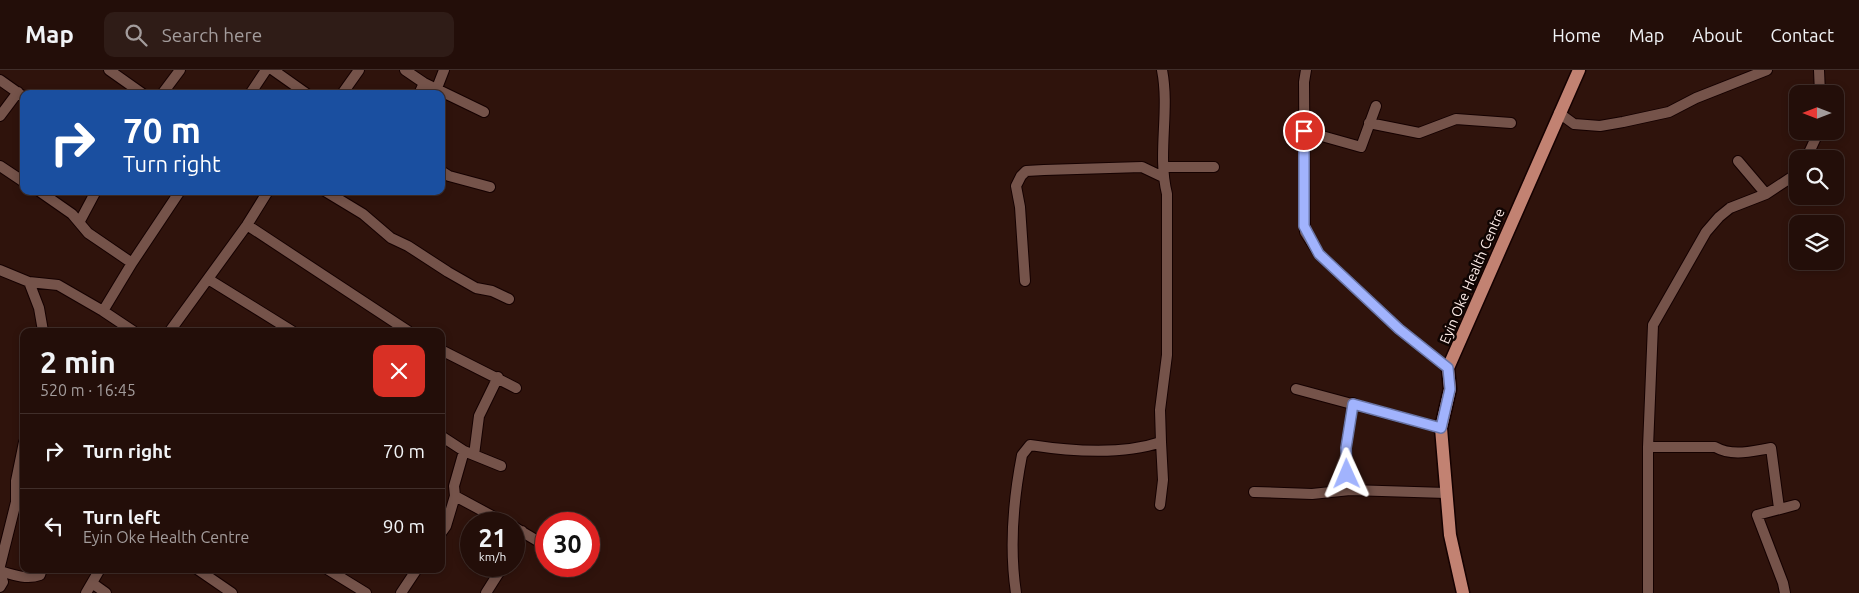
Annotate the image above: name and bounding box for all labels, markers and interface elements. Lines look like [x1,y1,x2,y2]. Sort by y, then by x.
search box [104,12,454,57]
text: Map [25,21,74,48]
icon: search [122,21,150,49]
text: Search here [162,24,262,46]
text: Home [1552,25,1601,45]
text: Map [1629,25,1664,45]
text: About [1692,25,1742,45]
text: Contact [1770,25,1834,45]
north arrow [1789,85,1844,140]
map controls [1789,85,1844,270]
icon: right [40,110,105,175]
text: 70 m [123,110,201,150]
pin [1283,110,1325,152]
icon: arrive [1290,117,1318,145]
button: search [1789,150,1844,205]
text: Turn right [123,151,221,176]
street label: Eyin Oke Health Centre [1436,206,1508,346]
button: layers [1789,215,1844,270]
text: 2 min [40,345,116,379]
button: close [373,345,425,397]
text: 520 m · 16:45 [40,381,136,399]
icon: right [40,437,68,465]
text: Turn right [83,440,171,462]
text: 70 m [383,440,425,462]
position arrow [1320,447,1372,499]
text: Turn left [83,506,161,528]
icon: left [40,512,68,540]
speed limit sign: 30 [535,512,600,577]
text: 90 m [383,515,425,537]
text: 21 [478,524,507,552]
text: Eyin Oke Health Centre [83,528,249,546]
text: km/h [479,550,506,563]

